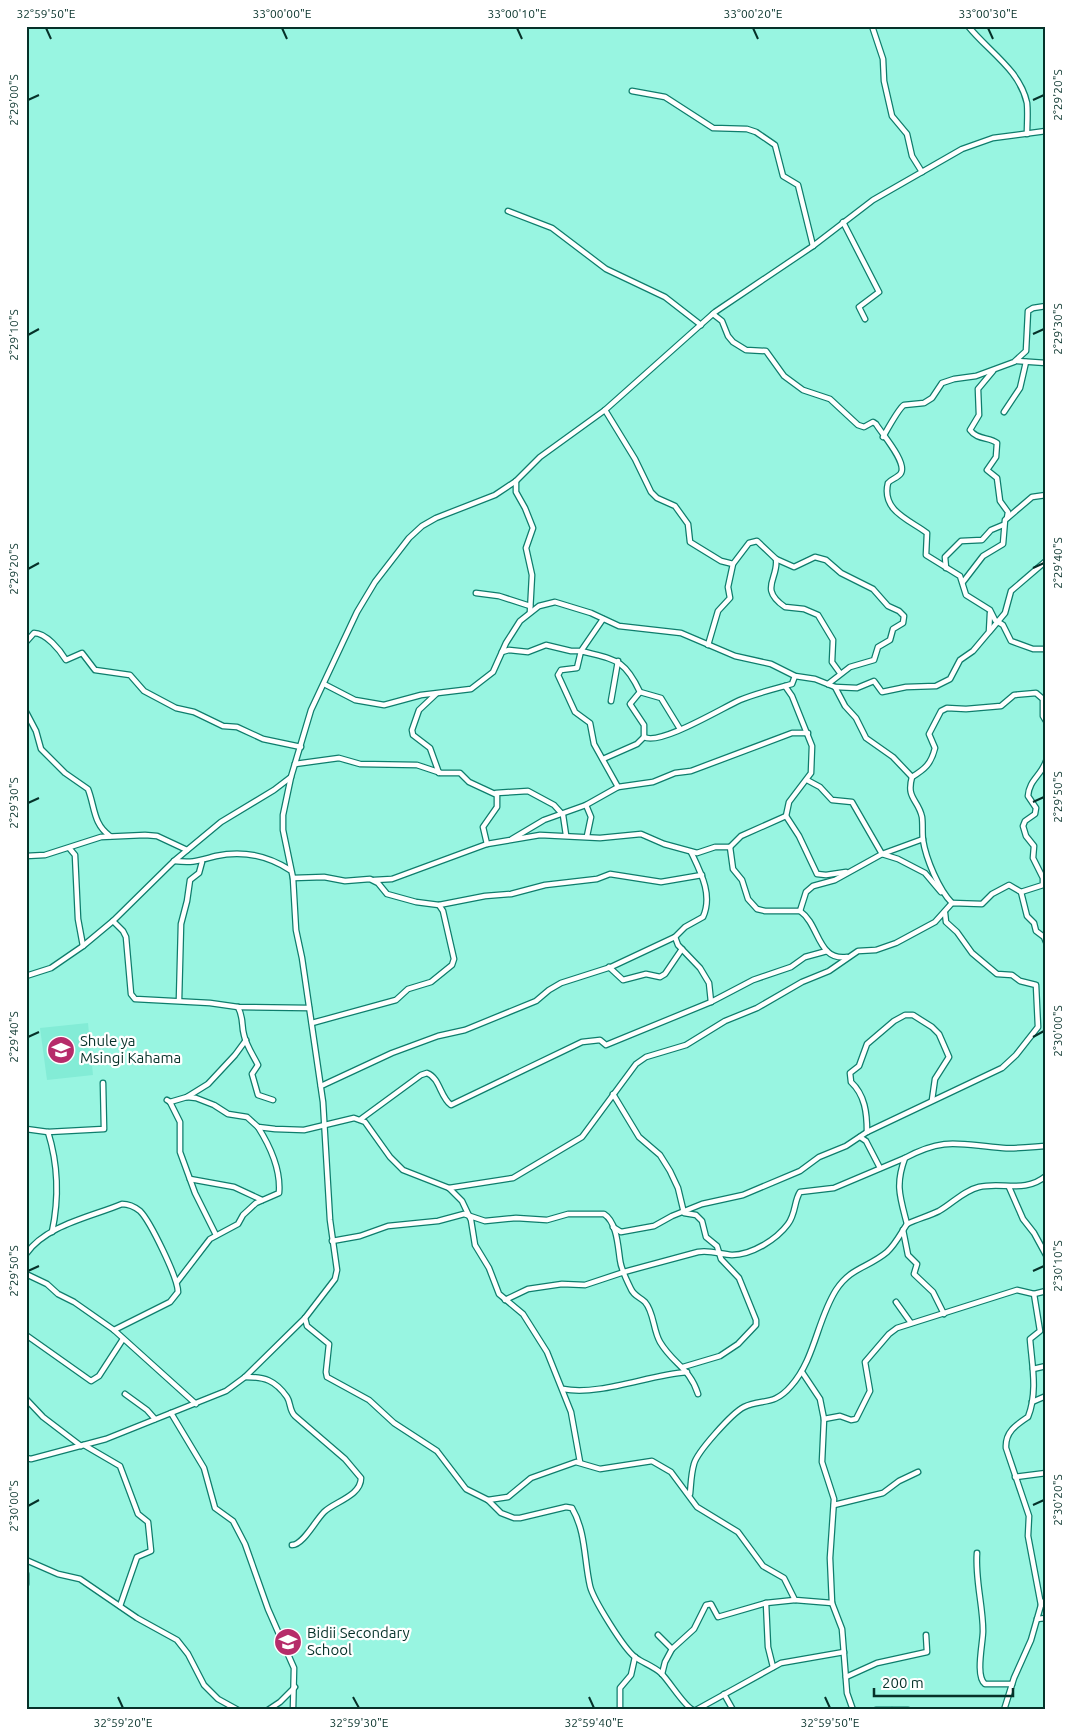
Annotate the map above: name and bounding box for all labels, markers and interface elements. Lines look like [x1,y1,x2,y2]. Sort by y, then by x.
text: 32°59'50"E [17,7,76,20]
text: 33°00'00"E [253,7,312,20]
text: 33°00'10"E [488,7,547,20]
text: 33°00'20"E [724,7,783,20]
text: 33°00'30"E [959,7,1018,20]
text: 2°29'20"S [1051,69,1064,121]
text: 2°29'00"S [7,74,20,126]
text: 2°29'30"S [1051,303,1064,355]
text: 2°29'10"S [7,309,20,361]
text: 2°29'40"S [1051,537,1064,589]
text: 2°29'20"S [7,543,20,595]
text: 2°29'50"S [1051,771,1064,823]
text: 2°29'30"S [7,777,20,829]
text: 2°30'00"S [1051,1005,1064,1057]
text: 2°29'40"S [7,1011,20,1063]
place label: Shule ya Msingi Kahama [80,1032,181,1066]
school or university icon: Shule ya Msingi Kahama [46,1035,76,1065]
text: 2°30'10"S [1051,1240,1064,1292]
text: 2°29'50"S [7,1245,20,1297]
text: 2°30'20"S [1051,1474,1064,1526]
text: 2°30'00"S [7,1480,20,1532]
place label: Bidii Secondary School [307,1624,410,1658]
school or university icon: Bidii Secondary School [273,1627,303,1657]
scale bar [874,1666,1013,1698]
text: 200 m [882,1674,924,1691]
text: 32°59'20"E [94,1716,153,1729]
text: 32°59'30"E [330,1716,389,1729]
text: 32°59'40"E [565,1716,624,1729]
text: 32°59'50"E [801,1716,860,1729]

